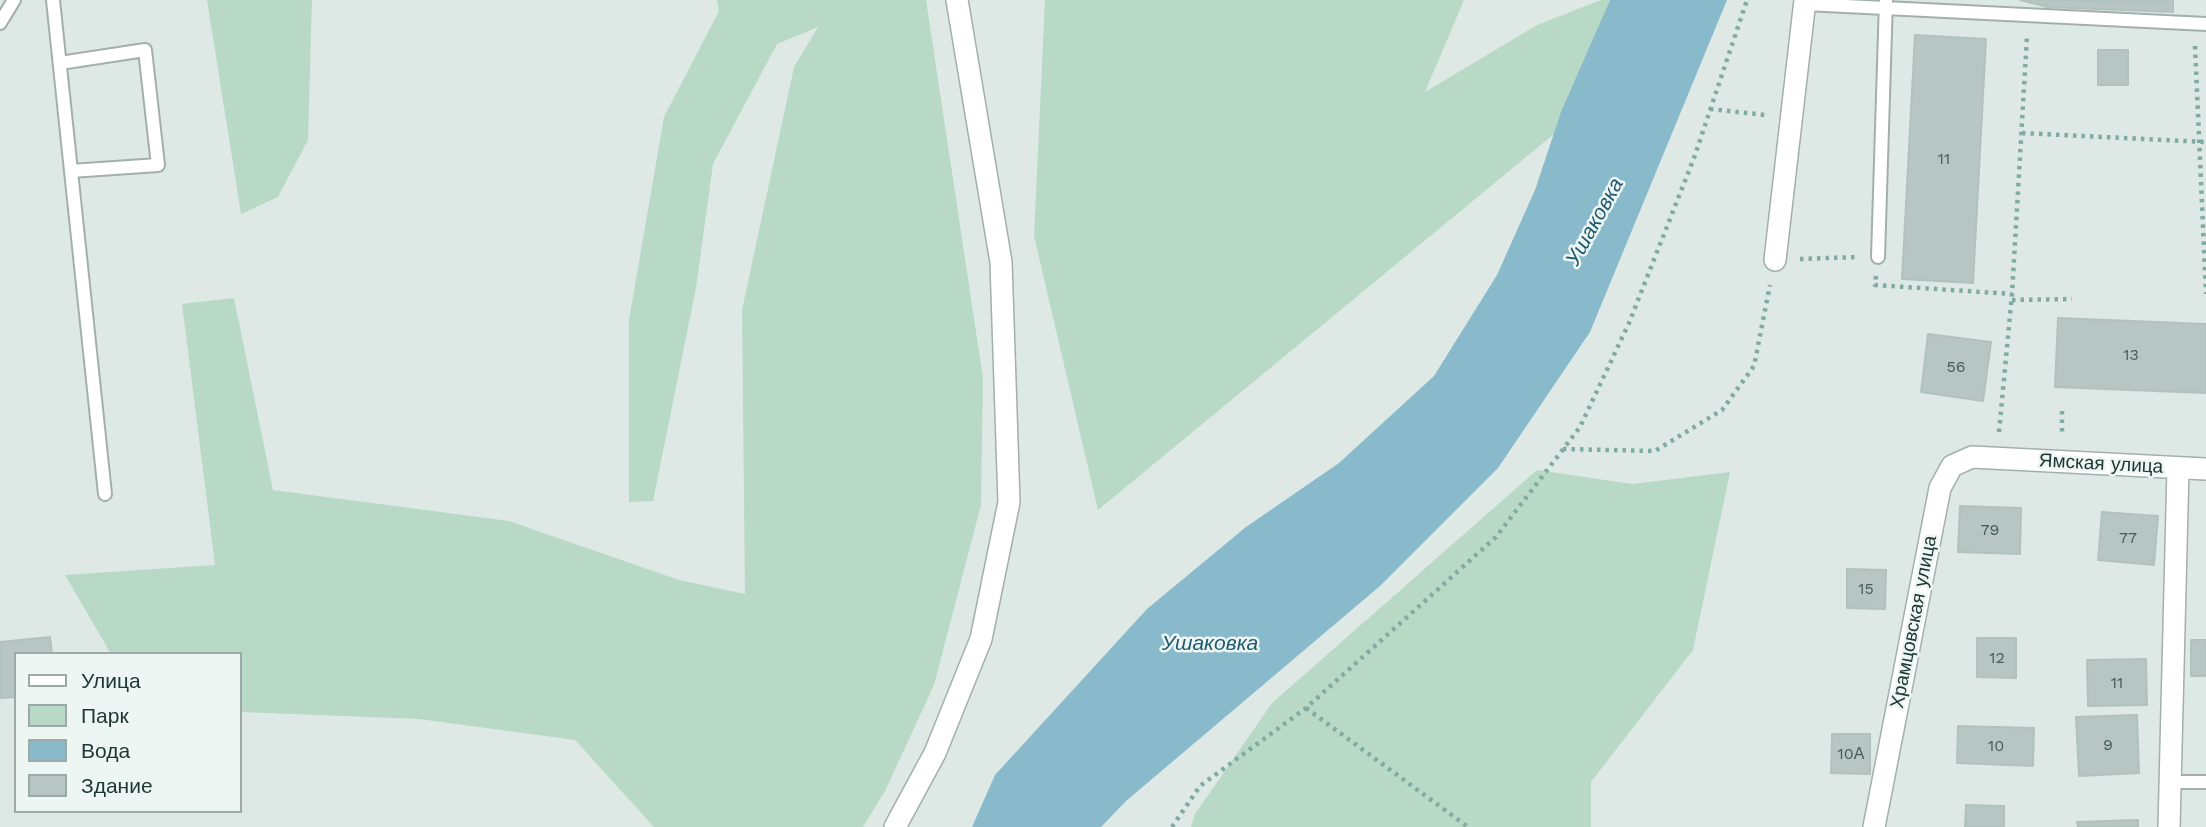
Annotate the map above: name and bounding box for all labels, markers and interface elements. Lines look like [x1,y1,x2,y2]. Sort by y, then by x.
house number: 11 [1938,149,1950,169]
water label: Ушаковка [1561,174,1629,270]
house number: 13 [2123,345,2139,365]
house number: 56 [1946,357,1966,377]
street label: Ямская улица [2038,449,2164,479]
house number: 79 [1981,520,1999,540]
house number: 77 [2119,528,2137,548]
street label: Храмцовская улица [1886,534,1942,710]
house number: 15 [1858,579,1874,599]
water label: Ушаковка [1162,631,1258,657]
house number: 12 [1989,648,2005,668]
legend [14,652,242,813]
text: Улица [81,668,141,693]
house number: 11 [2111,673,2123,693]
text: Парк [81,703,129,728]
house number: 9 [2103,735,2113,755]
house number: 10 [1988,736,2004,756]
text: Вода [81,738,130,763]
house number: 10А [1838,744,1864,764]
text: Здание [81,773,153,798]

